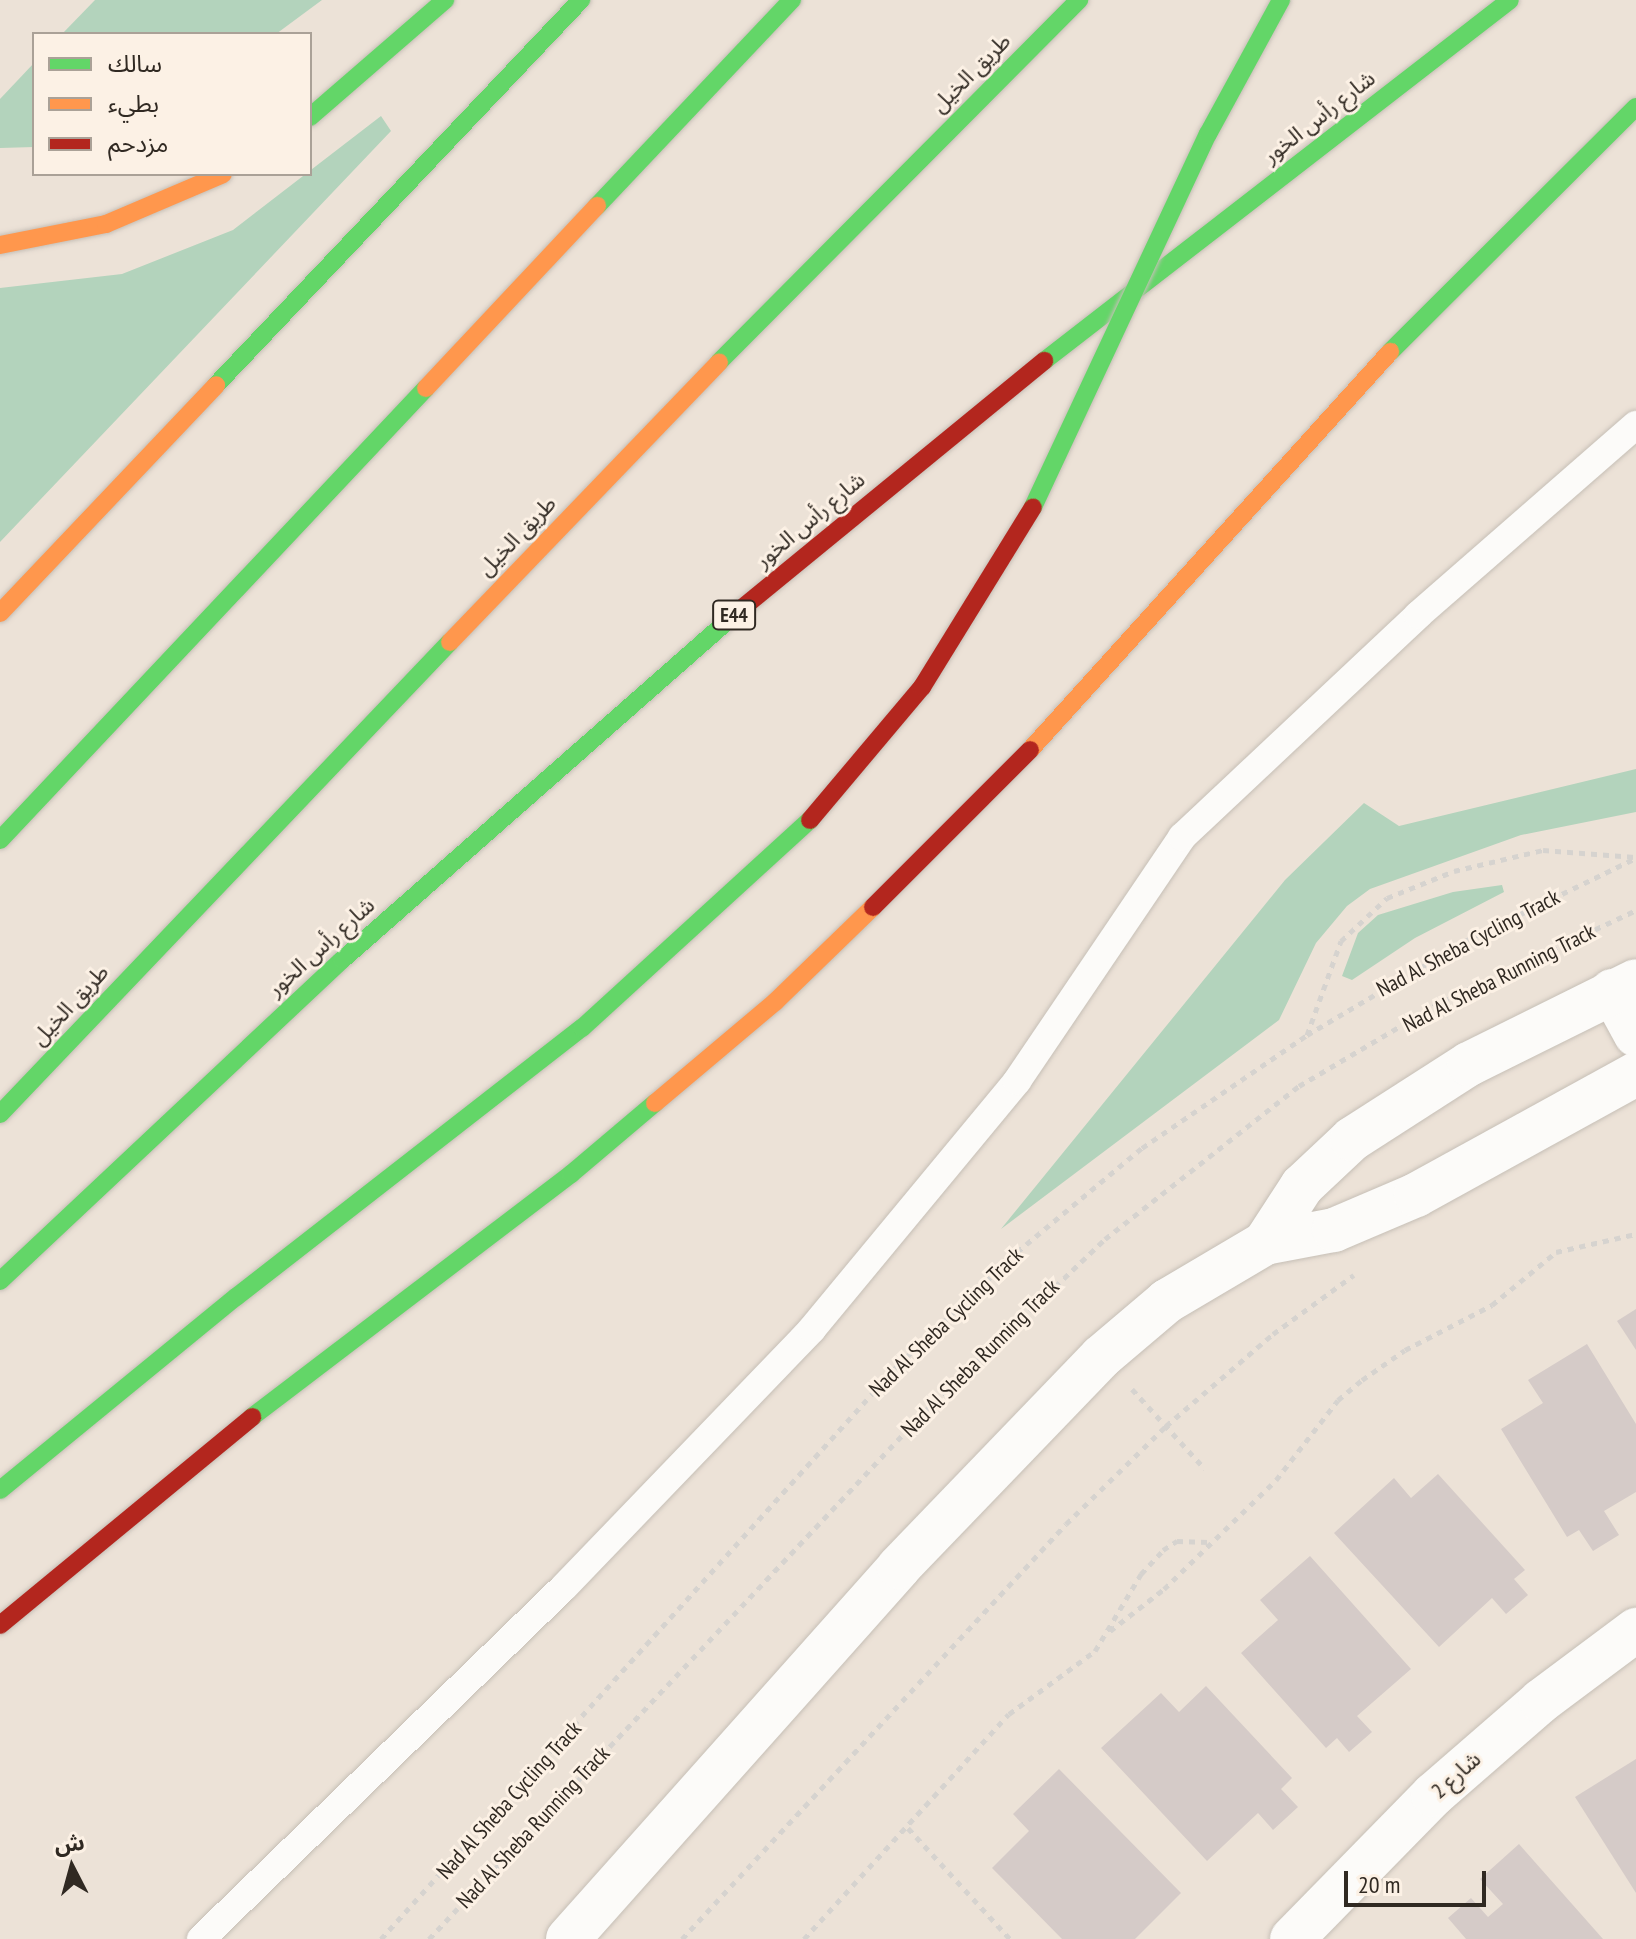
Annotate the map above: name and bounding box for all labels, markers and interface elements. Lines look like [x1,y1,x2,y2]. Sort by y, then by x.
street label: طريق الخيل [926,28,1016,118]
legend [32,32,312,176]
text: سالك [108,48,162,79]
street label: شارع رأس الخور [1258,65,1380,169]
text: بطيء [108,88,159,119]
text: مزدحم [108,128,168,159]
street label: شارع رأس الخور [750,467,870,573]
street label: طريق الخيل [472,490,562,582]
road number: E44 [712,599,756,631]
street label: Nad Al Sheba Cycling Track [1372,883,1564,1003]
street label: شارع رأس الخور [262,892,380,1002]
street label: Nad Al Sheba Running Track [1398,918,1600,1038]
street label: طريق الخيل [26,959,114,1051]
street label: Nad Al Sheba Cycling Track [863,1241,1029,1403]
street label: Nad Al Sheba Running Track [895,1273,1065,1443]
street label: Nad Al Sheba Cycling Track [431,1715,587,1885]
street label: Nad Al Sheba Running Track [451,1740,615,1914]
street label: شارع 2 [1426,1746,1486,1804]
north arrow [32,1827,112,1907]
text: ش [53,1828,86,1859]
scale bar [1348,1855,1490,1905]
text: 20 m [1358,1869,1400,1900]

